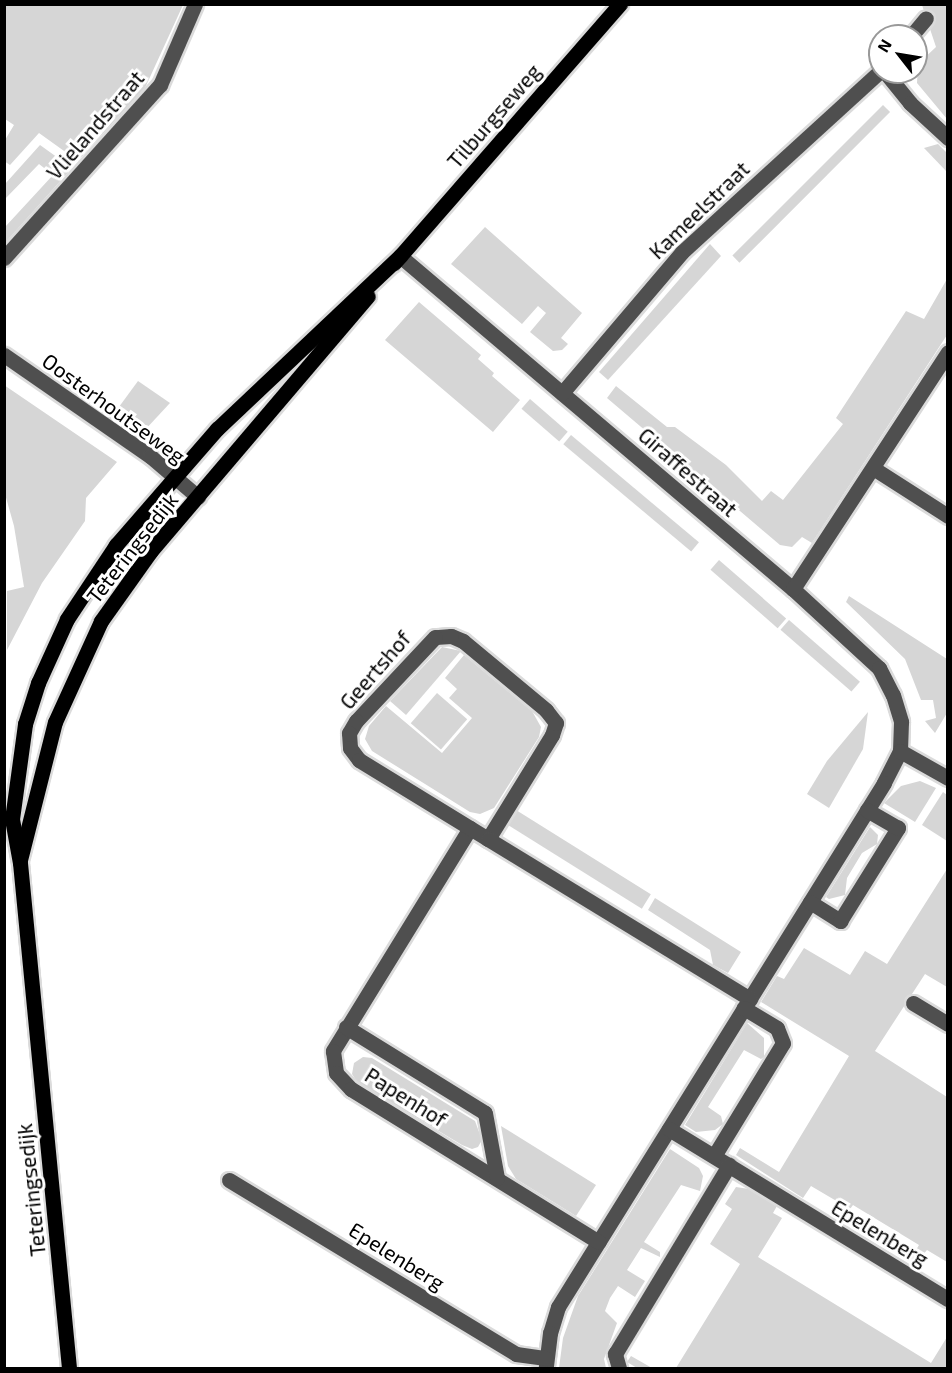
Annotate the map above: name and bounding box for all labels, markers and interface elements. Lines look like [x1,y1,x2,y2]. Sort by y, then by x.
north arrow [868,24,928,84]
text: N [873,36,895,55]
street label: Tilburgseweg [442,59,546,173]
street label: Vlielandstraat [41,66,149,184]
street label: Kameelstraat [644,156,754,264]
street label: Oosterhoutseweg [38,348,190,468]
street label: Giraffestraat [633,422,743,522]
street label: Teteringsedijk [81,488,183,608]
street label: Geertshof [334,626,416,714]
street label: Papenhof [360,1062,452,1132]
street label: Teteringsedijk [12,1123,50,1257]
street label: Epelenberg [827,1194,933,1272]
street label: Epelenberg [344,1217,450,1295]

